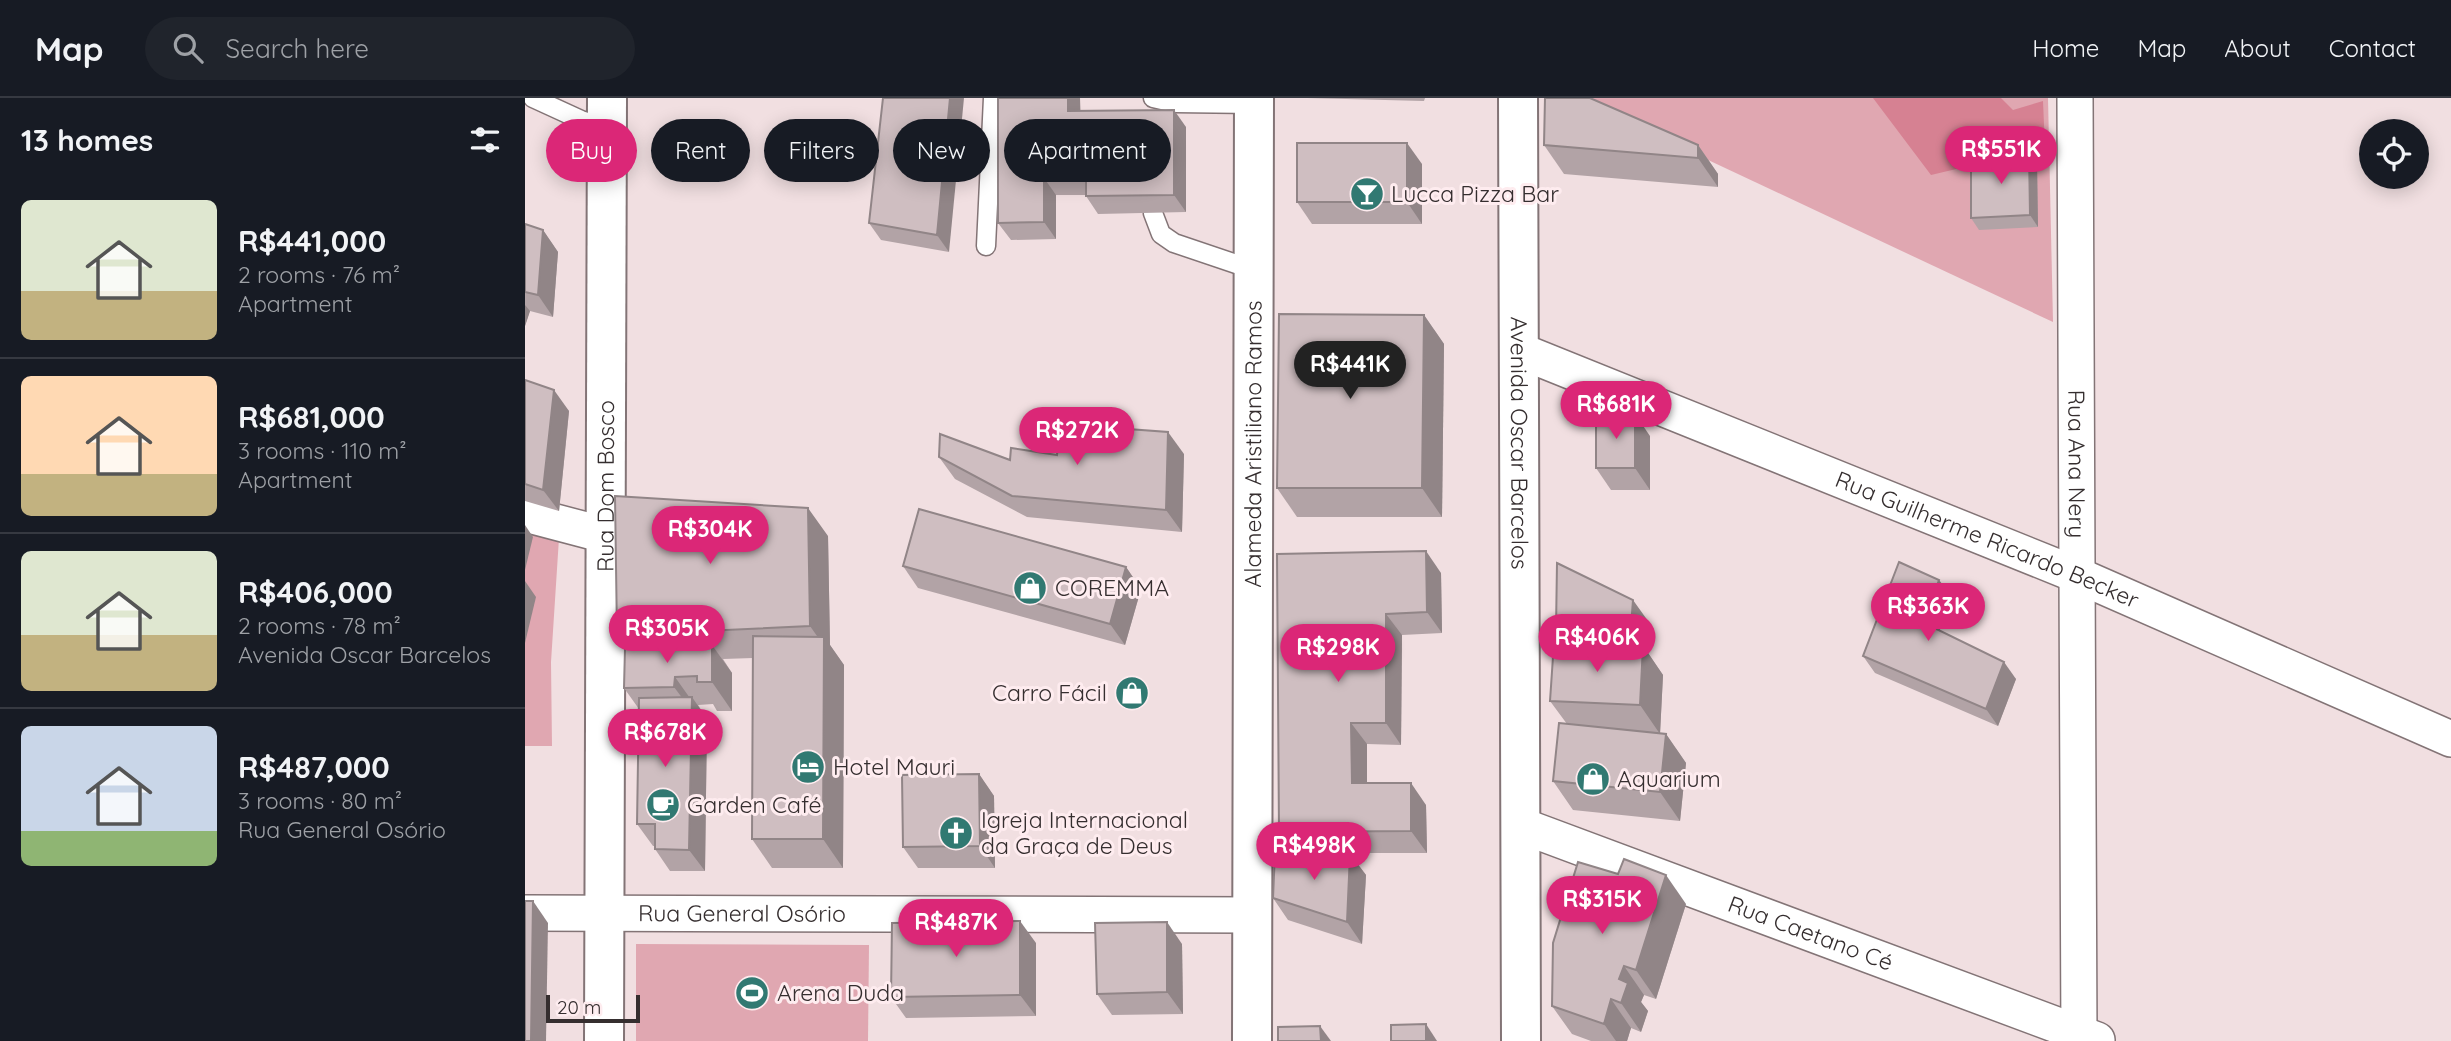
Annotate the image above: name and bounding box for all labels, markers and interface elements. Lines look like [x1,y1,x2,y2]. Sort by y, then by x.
search box [145,17,635,80]
text: Map [35,28,103,69]
icon: search [169,29,207,67]
text: Search here [225,32,369,65]
text: Home [2032,33,2099,63]
text: Map [2137,33,2186,63]
text: About [2224,33,2291,63]
text: Contact [2329,33,2416,63]
chip: Buy [546,119,637,182]
chip: Rent [651,119,750,182]
chip: Filters [764,119,879,182]
chip: New [893,119,990,182]
chip: Apartment [1004,119,1171,182]
map controls [2359,119,2429,189]
button: locate [2359,119,2429,189]
text: 13 homes [21,121,153,159]
icon: filters [466,121,504,159]
pin: R$551K [1944,126,2058,186]
text: R$551K [1961,134,2041,163]
bar icon: Lucca Pizza Bar [1348,175,1386,213]
place label: Lucca Pizza Bar [1391,179,1559,208]
text: R$441,000 [238,222,386,260]
icon: home [77,228,161,312]
text: 2 rooms · 76 m² [238,260,400,289]
text: Apartment [238,289,352,318]
street label: Alameda Aristiliano Ramos [1238,300,1268,588]
street label: Avenida Oscar Barcelos [1505,316,1535,570]
pin: R$441K [1293,342,1407,401]
text: R$441K [1310,349,1390,378]
pin: R$681K [1559,382,1673,441]
text: R$681K [1577,389,1655,418]
street label: Rua Ana Nery [2062,390,2092,538]
text: R$681,000 [238,398,385,436]
street label: Rua Dom Bosco [590,400,620,572]
icon: home [77,404,161,488]
pin: R$272K [1020,408,1134,467]
text: R$272K [1035,415,1119,444]
text: 3 rooms · 110 m² [238,436,407,465]
street label: Rua Guilherme Ricardo Becker [1831,464,2144,614]
text: Apartment [238,465,352,494]
pin: R$304K [653,506,767,566]
text: R$304K [668,514,752,543]
shop icon: COREMMA [1011,569,1049,607]
text: R$406,000 [238,573,393,611]
place label: COREMMA [1055,573,1169,602]
icon: home [77,579,161,663]
pin: R$363K [1871,584,1985,643]
text: R$363K [1887,591,1969,620]
pin: R$305K [610,606,724,665]
text: 2 rooms · 78 m² [238,611,401,640]
text: R$305K [625,613,709,642]
pin: R$406K [1540,614,1654,674]
text: R$406K [1555,622,1639,651]
pin: R$298K [1281,624,1395,684]
text: R$298K [1296,632,1380,661]
text: Avenida Oscar Barcelos [238,640,491,669]
shop icon: Carro Fácil [1113,674,1151,712]
place label: Carro Fácil [992,678,1107,707]
pin: R$678K [608,710,722,769]
text: R$678K [624,717,706,746]
text: R$487,000 [238,748,390,786]
hotel icon: Hotel Mauri [789,748,827,786]
place label: Hotel Mauri [833,752,955,781]
icon: home [77,754,161,838]
shop icon: Aquarium [1574,760,1612,798]
place label: Aquarium [1617,764,1721,793]
text: 3 rooms · 80 m² [238,786,402,815]
cafe icon: Garden Café [644,786,682,824]
place label: Garden Café [687,790,821,819]
place label: Igreja Internacional da Graça de Deus [981,805,1188,860]
church icon: Igreja Internacional da Graça de Deus [937,814,975,852]
text: Rua General Osório [238,815,446,844]
pin: R$498K [1257,822,1371,882]
text: R$498K [1272,830,1356,859]
pin: R$315K [1545,876,1659,936]
text: R$315K [1562,884,1642,913]
street label: Rua Caetano Cé [1724,889,1897,977]
street label: Rua General Osório [638,898,846,928]
pin: R$487K [899,900,1013,959]
text: R$487K [914,907,998,936]
sports icon: Arena Duda [733,974,771,1012]
place label: Arena Duda [777,978,904,1007]
scale bar [546,992,641,1024]
text: 20 m [557,995,601,1019]

